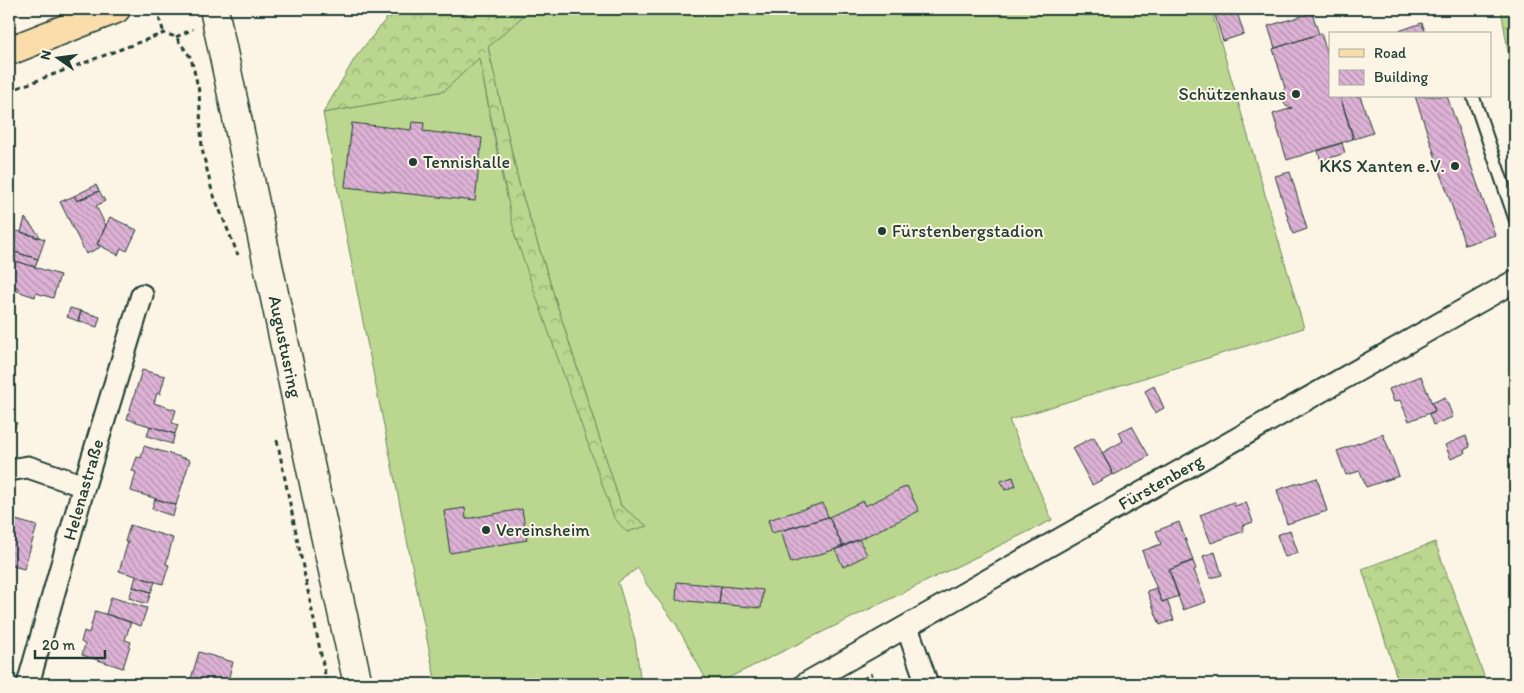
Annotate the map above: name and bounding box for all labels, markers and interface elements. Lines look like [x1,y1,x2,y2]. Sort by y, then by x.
north arrow [32,32,82,82]
legend [1329,32,1492,98]
text: Road [1374,44,1407,62]
text: N [36,48,55,62]
text: Building [1374,68,1428,86]
place label: Schützenhaus [1179,83,1286,105]
marker: Schützenhaus [1290,88,1302,100]
place label: Tennishalle [423,151,510,173]
place label: KKS Xanten e.V. [1319,155,1445,177]
marker: Tennishalle [407,156,419,168]
marker: KKS Xanten e.V. [1449,160,1461,172]
place label: Fürstenbergstadion [892,220,1044,242]
marker: Fürstenbergstadion [876,225,888,237]
street label: Augustusring [264,293,307,401]
street label: Helenastraße [58,436,109,543]
street label: Fürstenberg [1114,449,1208,515]
place label: Vereinsheim [496,519,590,541]
marker: Vereinsheim [480,524,492,536]
scale bar [35,628,105,660]
text: 20 m [42,636,76,654]

